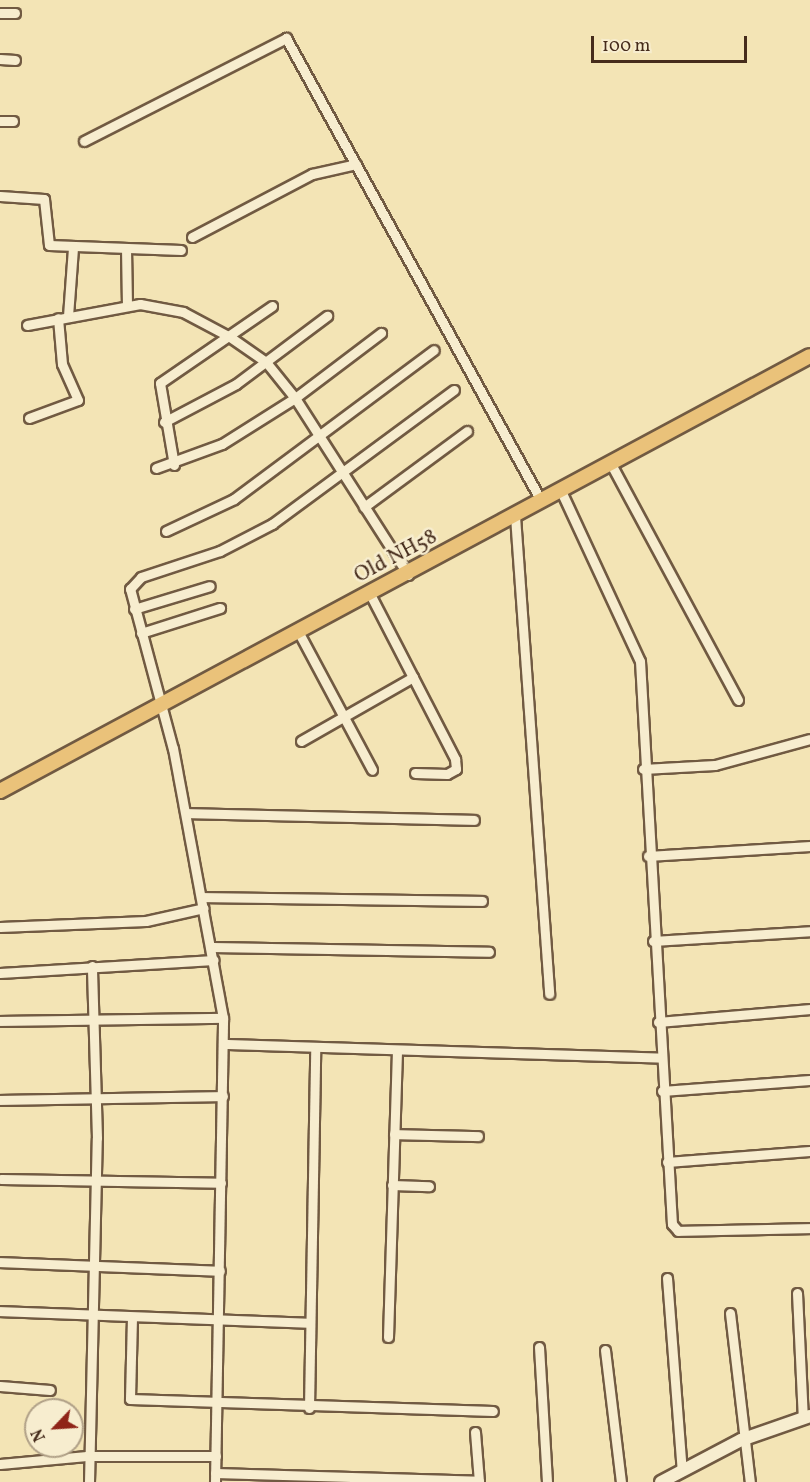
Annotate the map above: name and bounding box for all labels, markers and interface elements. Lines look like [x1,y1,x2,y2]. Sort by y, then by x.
scale bar [594,24,750,62]
text: 100 m [602,34,651,59]
street label: Old NH58 [350,525,442,589]
north arrow [24,1398,84,1458]
text: N [27,1425,52,1445]

